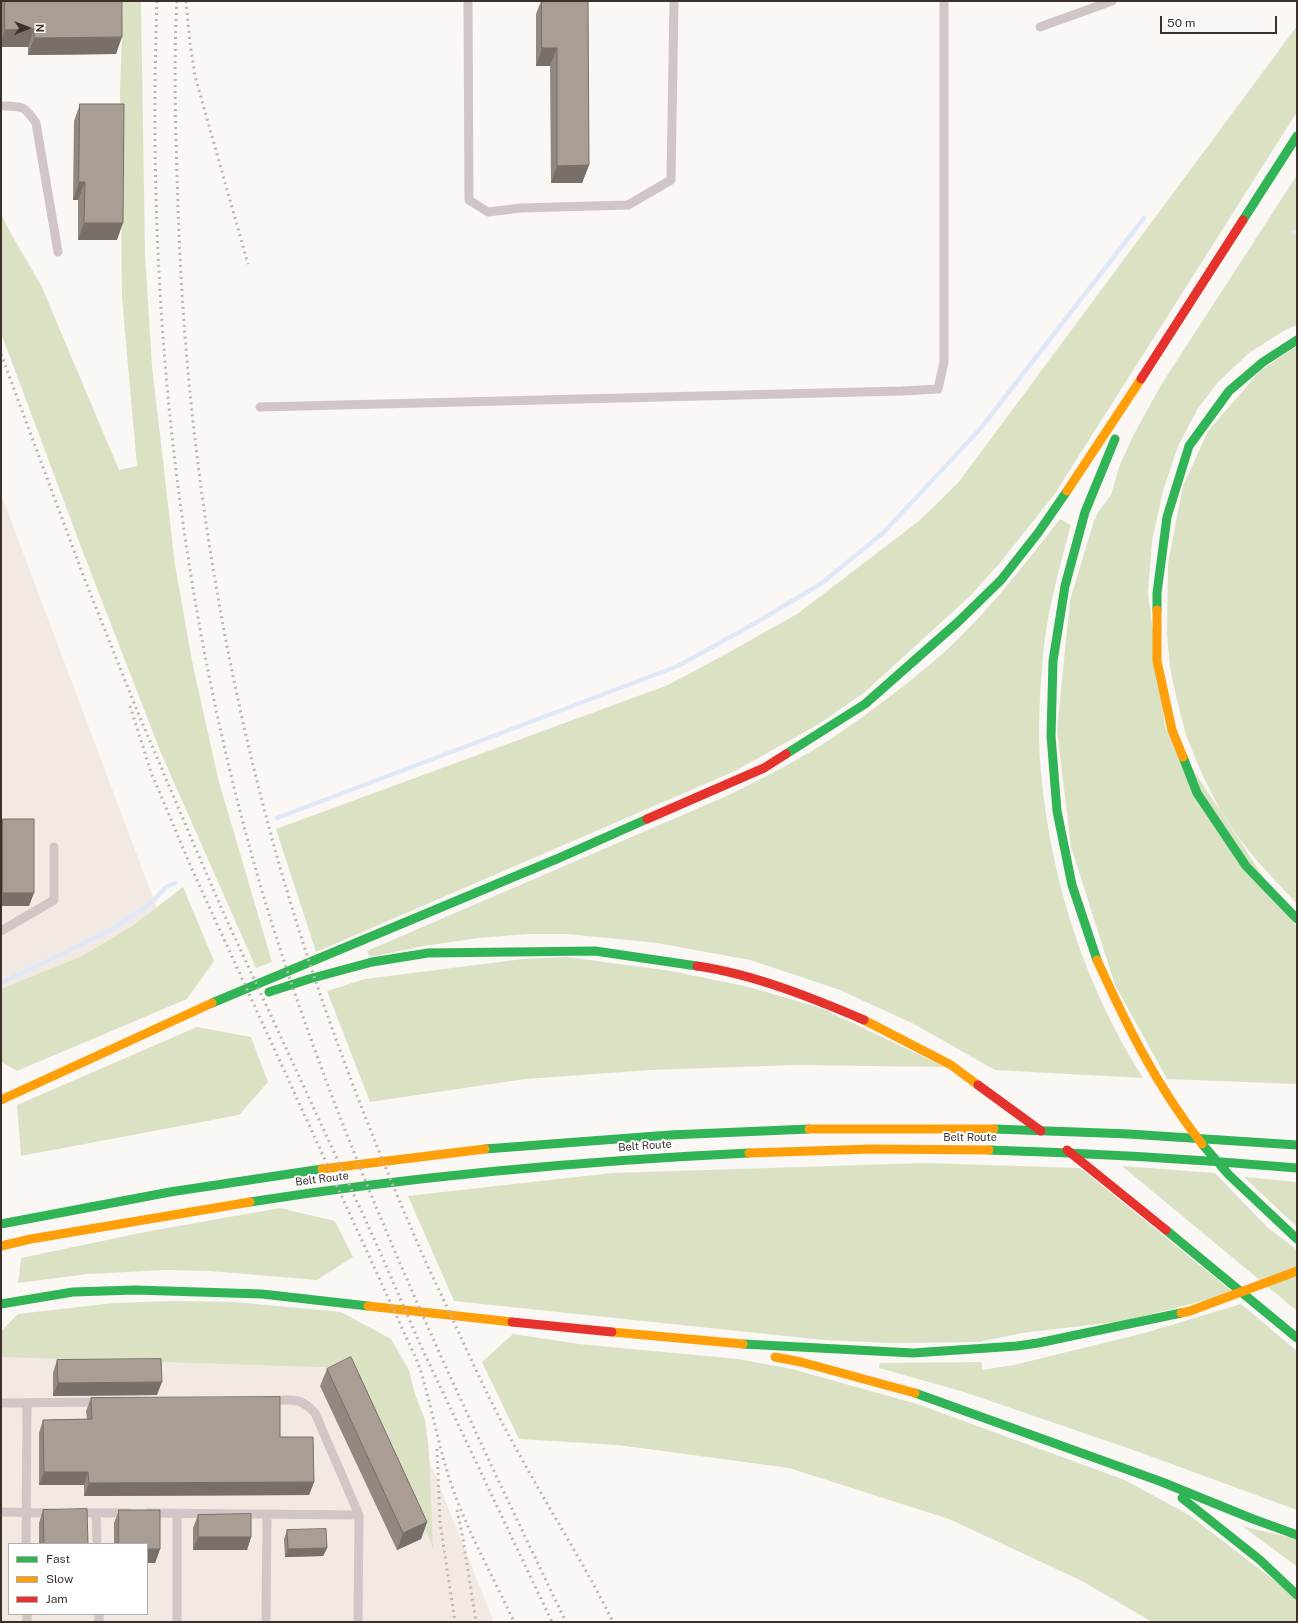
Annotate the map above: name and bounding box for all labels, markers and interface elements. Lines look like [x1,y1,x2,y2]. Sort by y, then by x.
north arrow [8,8,48,48]
scale bar [1162,8,1279,34]
text: 50 m [1167,16,1195,30]
text: N [34,24,46,32]
street label: Belt Route [943,1131,997,1145]
street label: Belt Route [618,1138,672,1154]
street label: Belt Route [295,1169,349,1189]
legend [8,1543,148,1615]
text: Fast [46,1552,70,1566]
text: Slow [46,1572,73,1586]
text: Jam [46,1592,68,1606]

